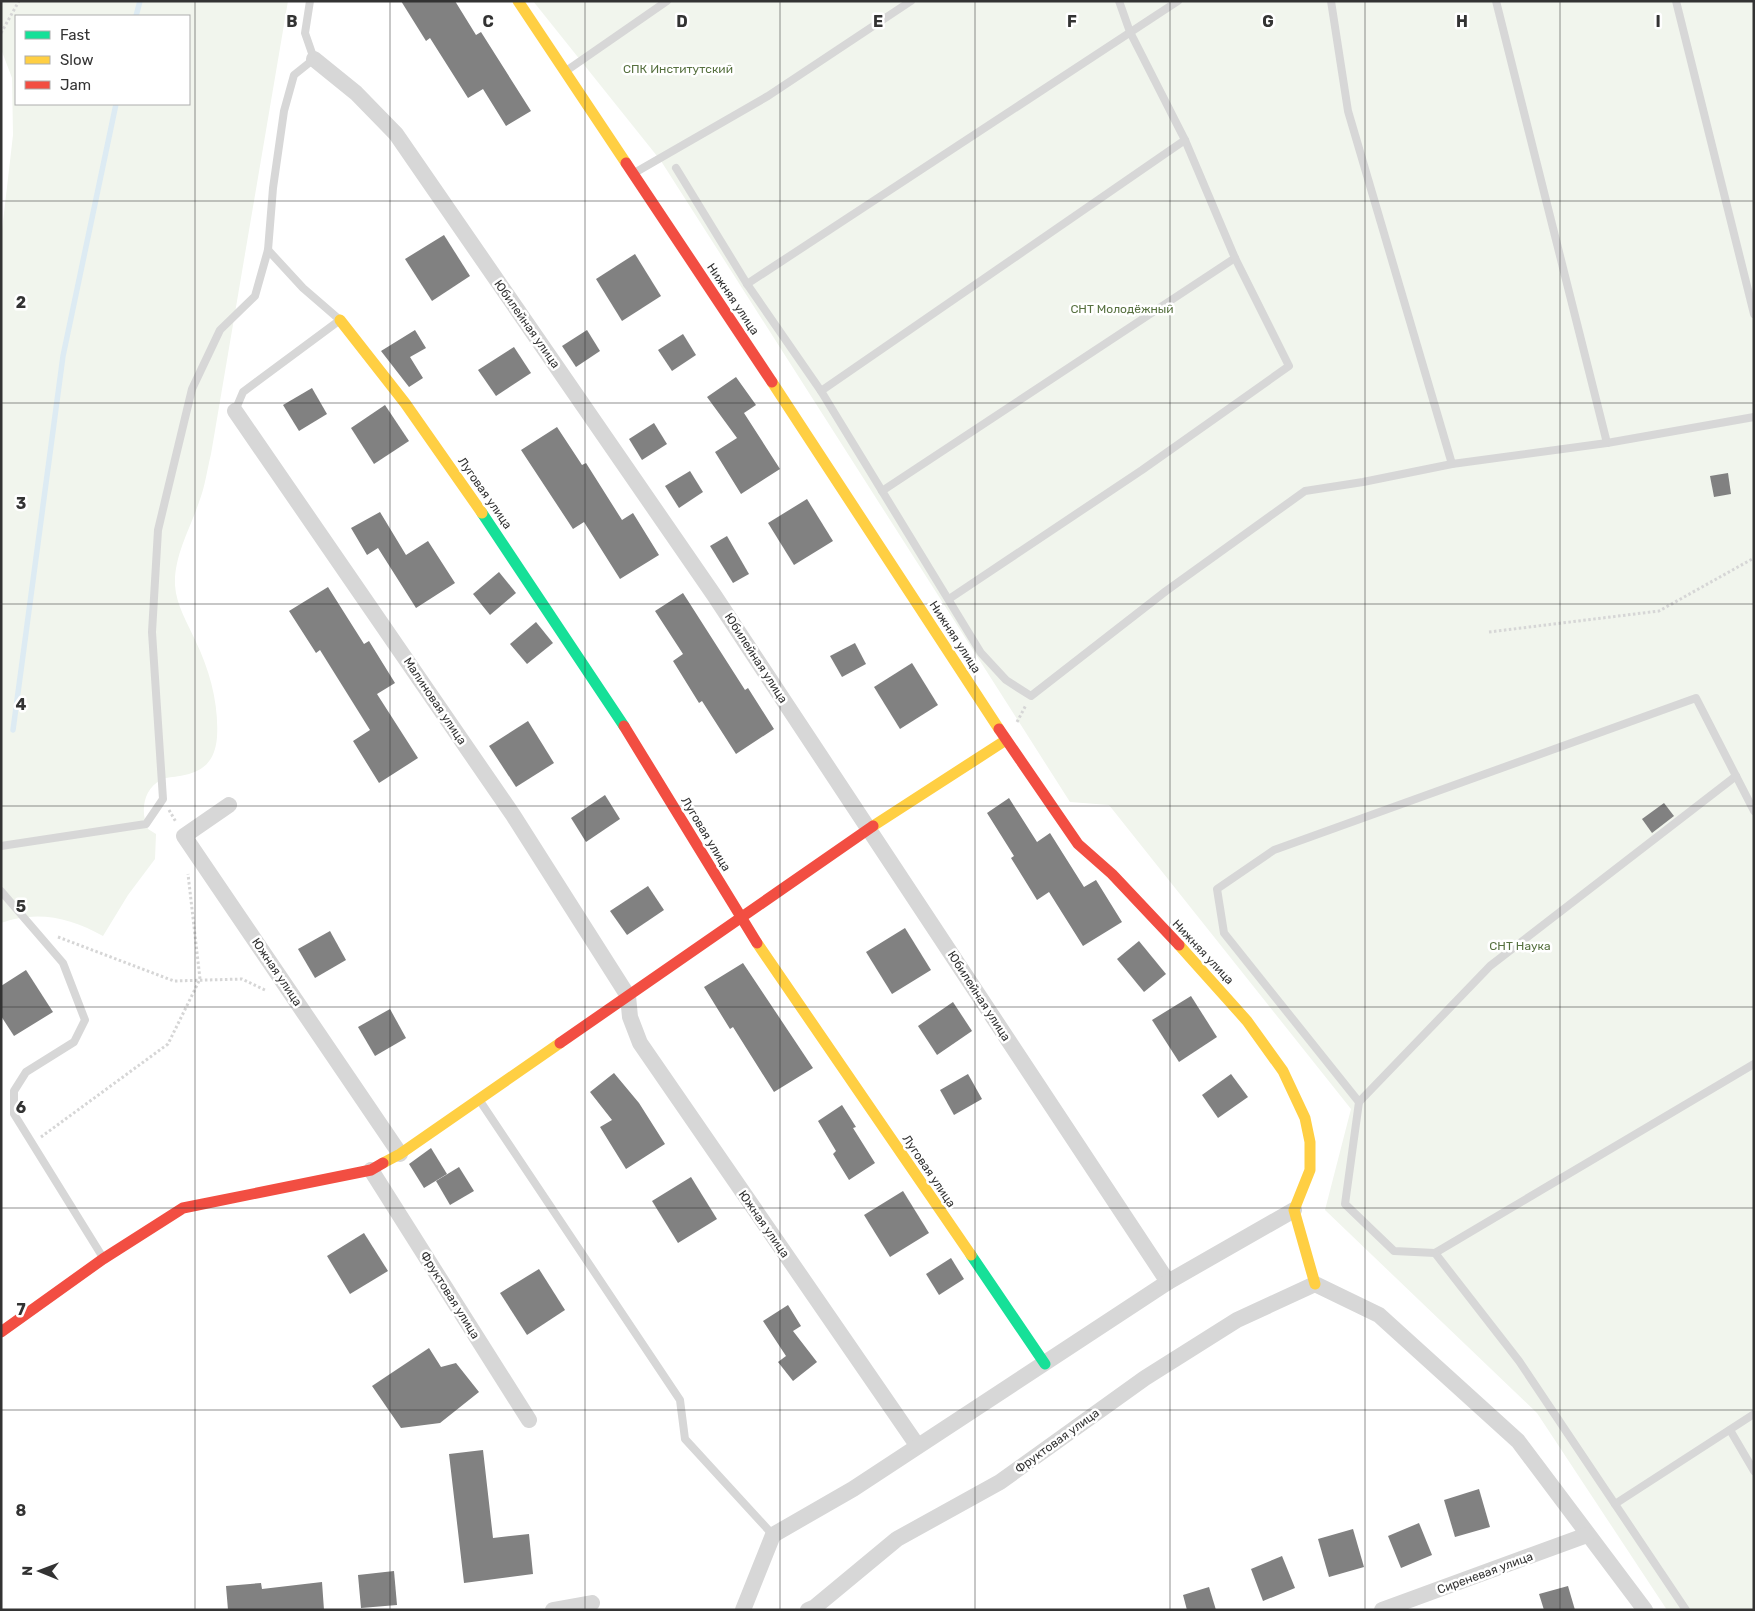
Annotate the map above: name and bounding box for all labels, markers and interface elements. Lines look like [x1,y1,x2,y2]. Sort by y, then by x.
text: B [286,12,298,31]
text: C [482,12,494,31]
text: D [676,12,688,31]
text: E [873,12,883,31]
text: F [1067,12,1077,31]
text: G [1262,12,1274,31]
text: H [1456,12,1468,31]
text: I [1655,12,1661,31]
legend [15,15,190,105]
text: Fast [60,26,90,44]
text: Slow [60,51,93,69]
park label: СПК Институтский [623,62,733,76]
text: Jam [60,76,91,94]
street label: Нижняя улица [704,261,762,337]
street label: Юбилейная улица [491,277,563,371]
text: 2 [16,293,26,312]
park label: СНТ Молодёжный [1070,302,1174,316]
street label: Луговая улица [455,454,515,532]
text: 3 [16,494,26,513]
street label: Нижняя улица [926,598,984,676]
street label: Юбилейная улица [722,610,790,706]
street label: Малиновая улица [401,655,469,747]
text: 4 [16,695,27,714]
street label: Луговая улица [678,794,734,874]
text: 5 [16,897,26,916]
street label: Нижняя улица [1169,917,1237,987]
street label: Южная улица [249,935,305,1009]
park label: СНТ Наука [1489,939,1551,953]
street label: Юбилейная улица [945,948,1013,1044]
text: 6 [16,1098,26,1117]
street label: Луговая улица [900,1132,958,1210]
street label: Южная улица [736,1188,792,1260]
street label: Фруктовая улица [417,1249,483,1341]
text: 7 [16,1300,26,1319]
street label: Фруктовая улица [1012,1406,1102,1476]
text: 8 [16,1501,27,1520]
north arrow [15,1546,65,1596]
street label: Сиреневая улица [1435,1549,1535,1597]
text: N [19,1566,36,1576]

